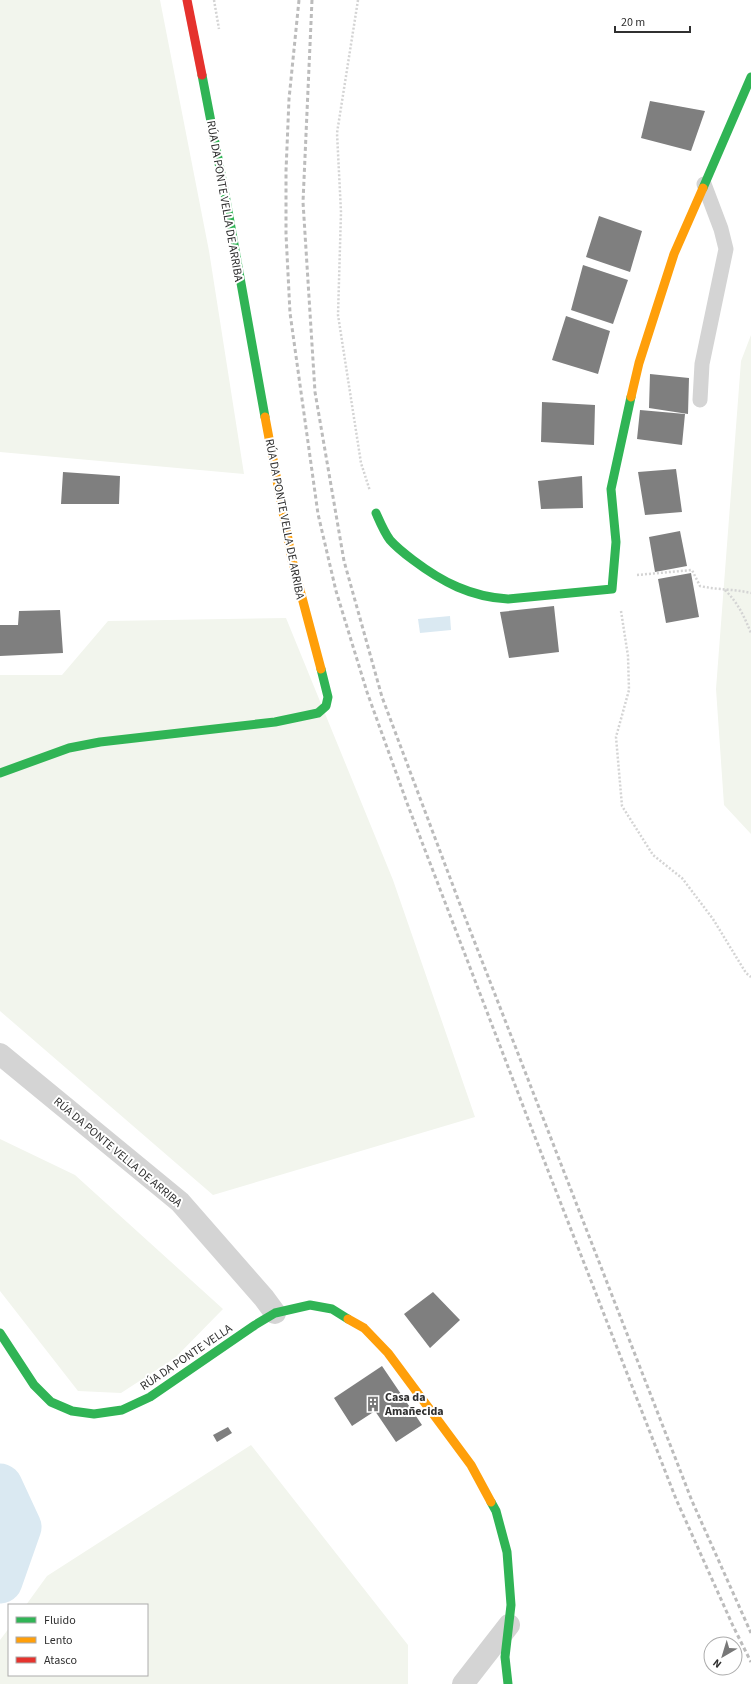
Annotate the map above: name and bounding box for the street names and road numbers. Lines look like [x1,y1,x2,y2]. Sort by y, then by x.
street label: RÚA DA PONTE VELLA DE ARRIBA [202,119,247,283]
street label: RÚA DA PONTE VELLA DE ARRIBA [261,437,309,601]
street label: RÚA DA PONTE VELLA DE ARRIBA [50,1093,186,1212]
street label: RÚA DA PONTE VELLA [137,1320,236,1395]

